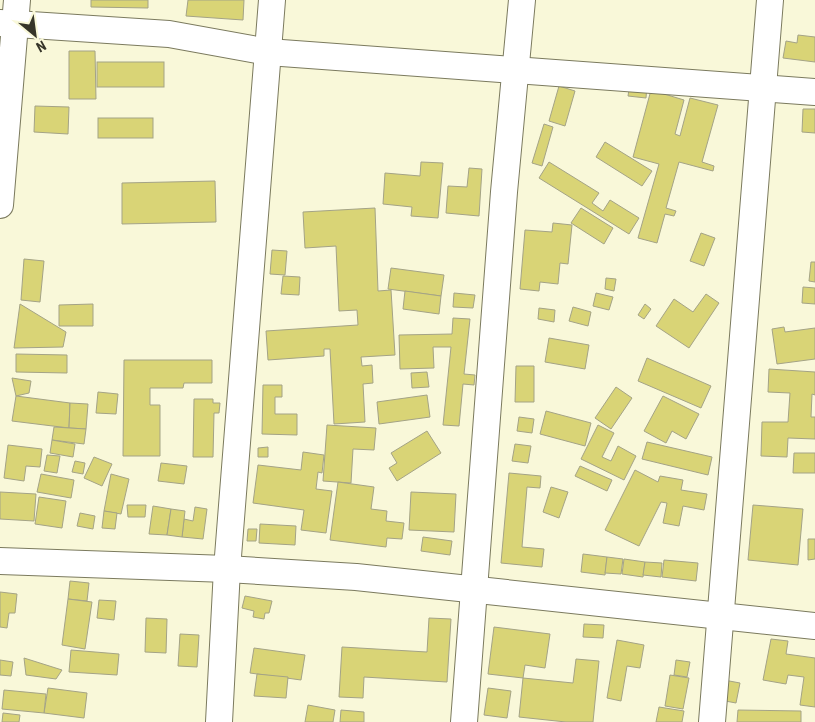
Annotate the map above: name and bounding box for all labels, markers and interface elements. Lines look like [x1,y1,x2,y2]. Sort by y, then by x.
north arrow [10,10,60,60]
text: N [34,37,49,55]

